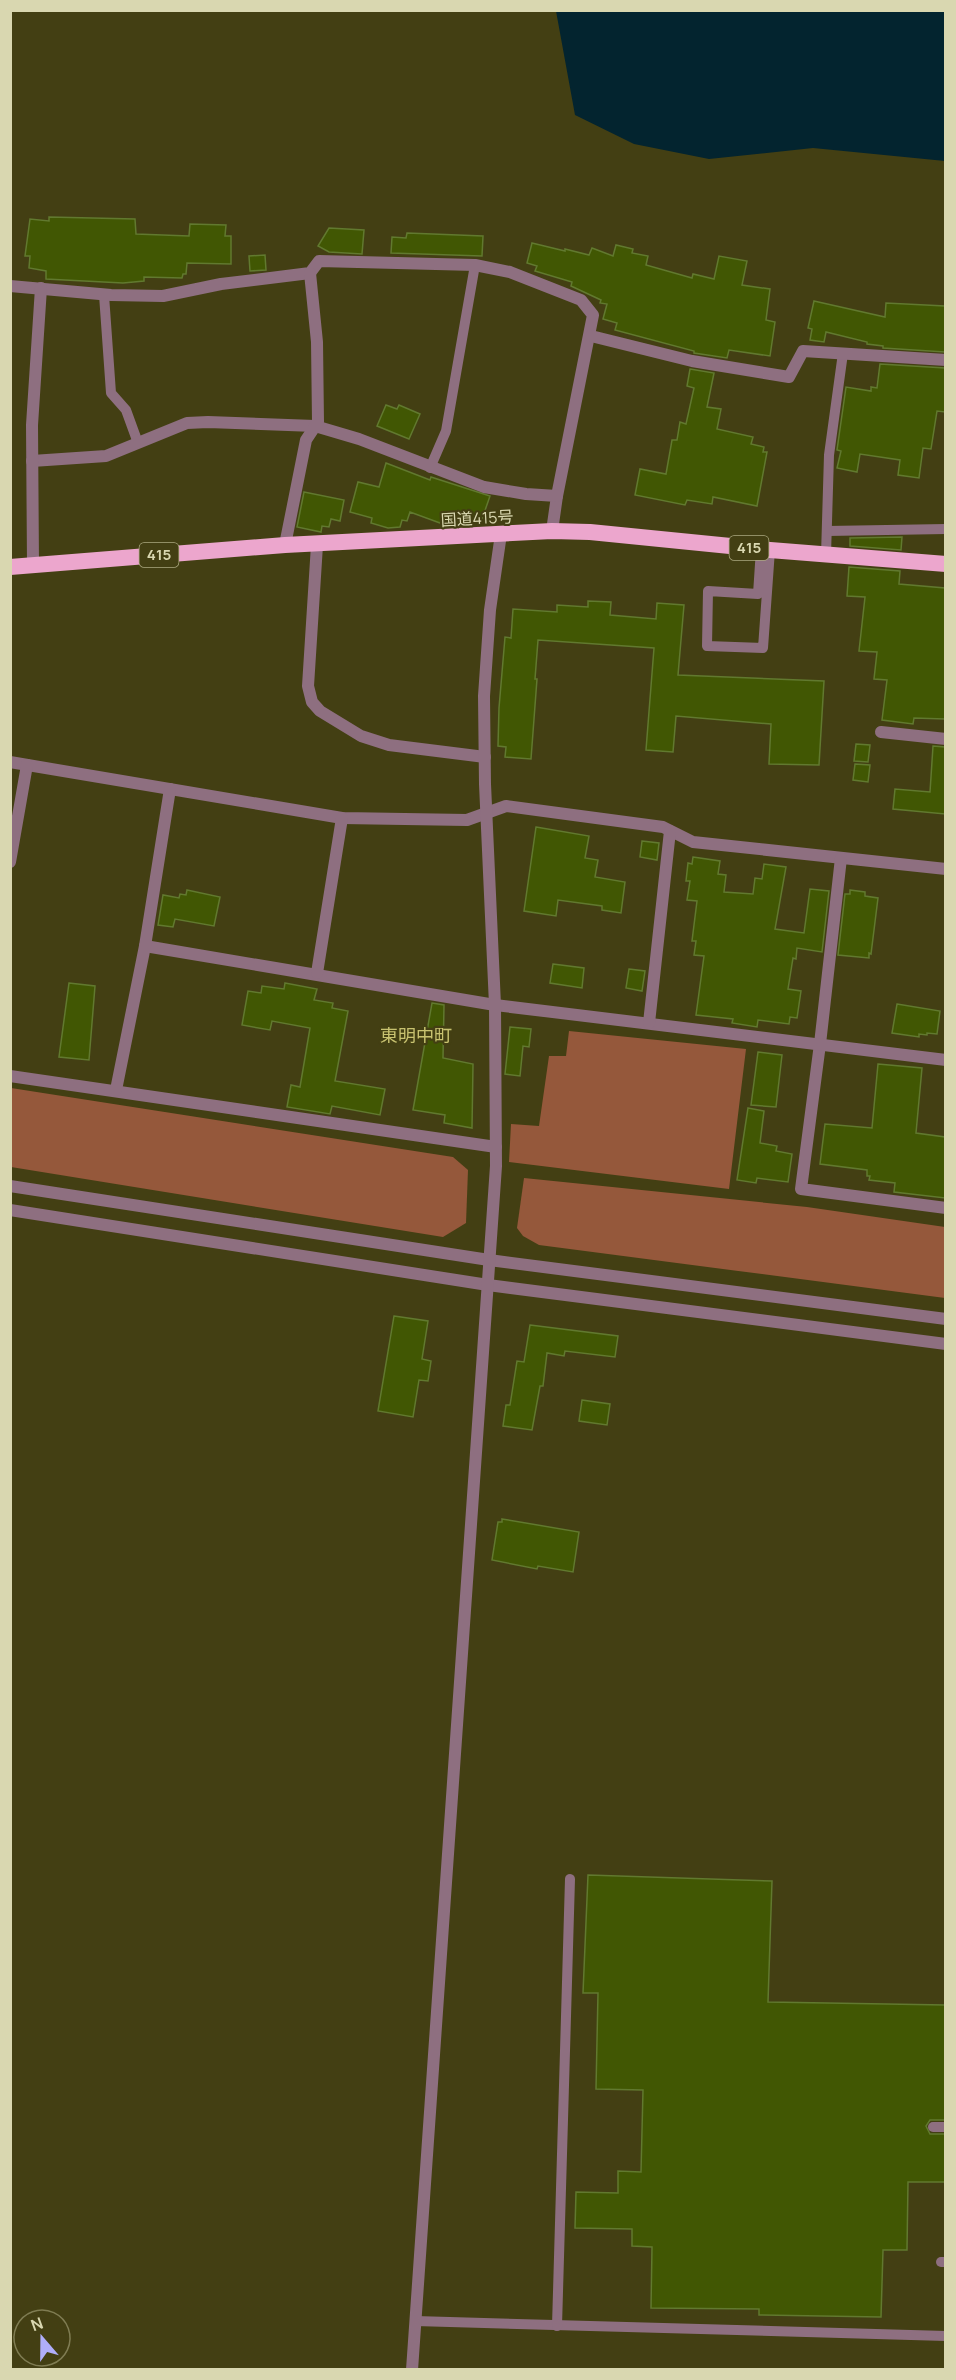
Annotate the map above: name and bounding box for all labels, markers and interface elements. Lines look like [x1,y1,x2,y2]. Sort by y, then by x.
street label: 国道415号 [440,505,514,531]
road number: 415 [730,536,768,560]
road number: 415 [140,543,178,567]
district label: 東明中町 [380,1023,452,1047]
north arrow [12,2308,72,2368]
text: N [28,2312,46,2336]

